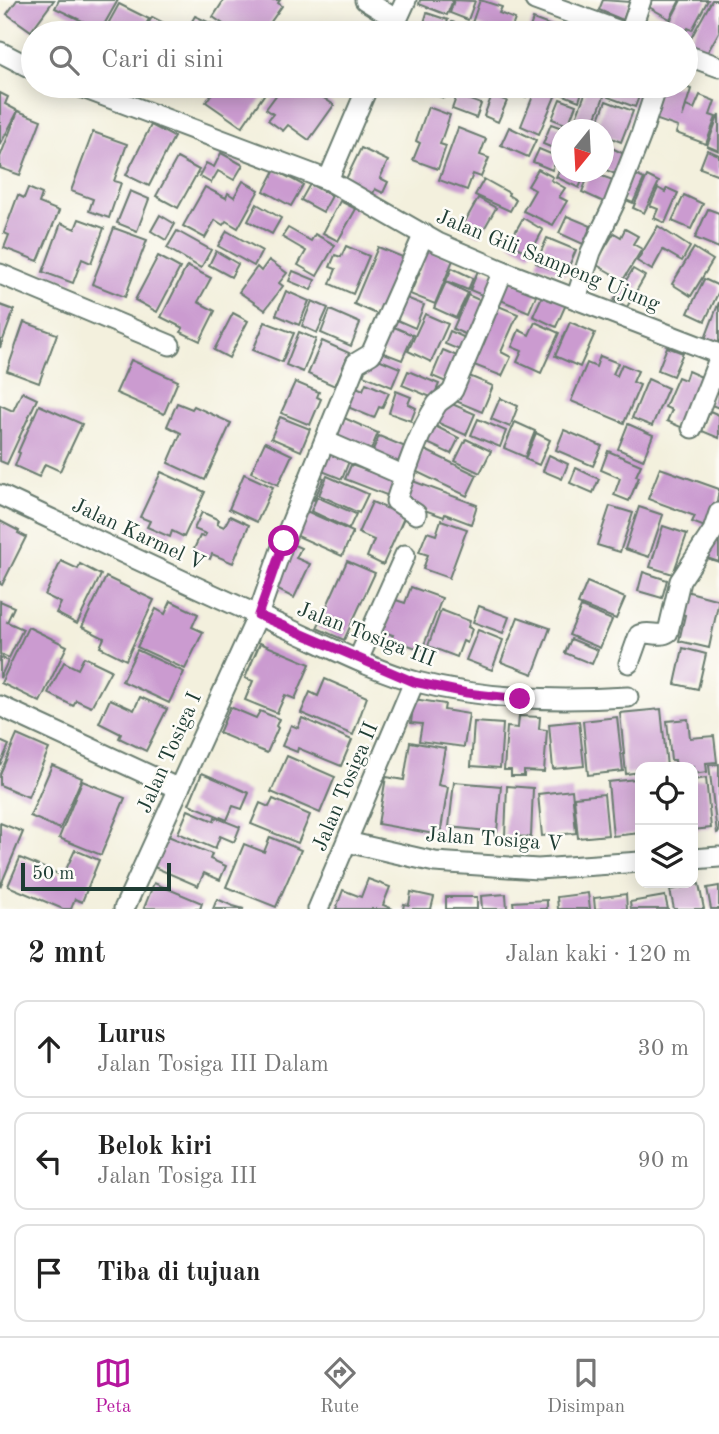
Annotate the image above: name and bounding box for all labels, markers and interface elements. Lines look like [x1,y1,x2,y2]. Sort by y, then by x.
search box [21,21,698,98]
icon: search [45,41,83,79]
text: Cari di sini [101,47,223,73]
north arrow [551,119,614,182]
street label: Jalan Gili Sampeng Ujung [433,206,663,316]
street label: Jalan Karmel V [68,495,208,575]
route start [268,525,299,556]
street label: Jalan Tosiga III [294,599,438,671]
route end [504,683,535,714]
street label: Jalan Tosiga I [134,690,206,816]
street label: Jalan Tosiga II [309,719,383,855]
map controls [635,762,698,888]
button: locate [635,762,698,825]
street label: Jalan Tosiga V [425,825,563,855]
button: layers [635,825,698,888]
scale bar [21,860,172,892]
text: 50 m [32,865,74,884]
text: 2 mnt [28,939,105,969]
text: Jalan kaki · 120 m [505,943,691,966]
text: Lurus [97,1022,165,1048]
icon: ahead [30,1030,68,1068]
text: 30 m [638,1037,689,1060]
text: Jalan Tosiga III Dalam [97,1053,329,1076]
text: Belok kiri [97,1134,212,1160]
icon: left [30,1142,68,1180]
text: 90 m [638,1149,689,1172]
text: Jalan Tosiga III [97,1165,257,1188]
icon: arrive [30,1254,68,1292]
text: Tiba di tujuan [97,1260,261,1286]
tab: Peta [94,1354,132,1419]
tab: Rute [320,1354,359,1419]
tab: Disimpan [547,1354,625,1419]

